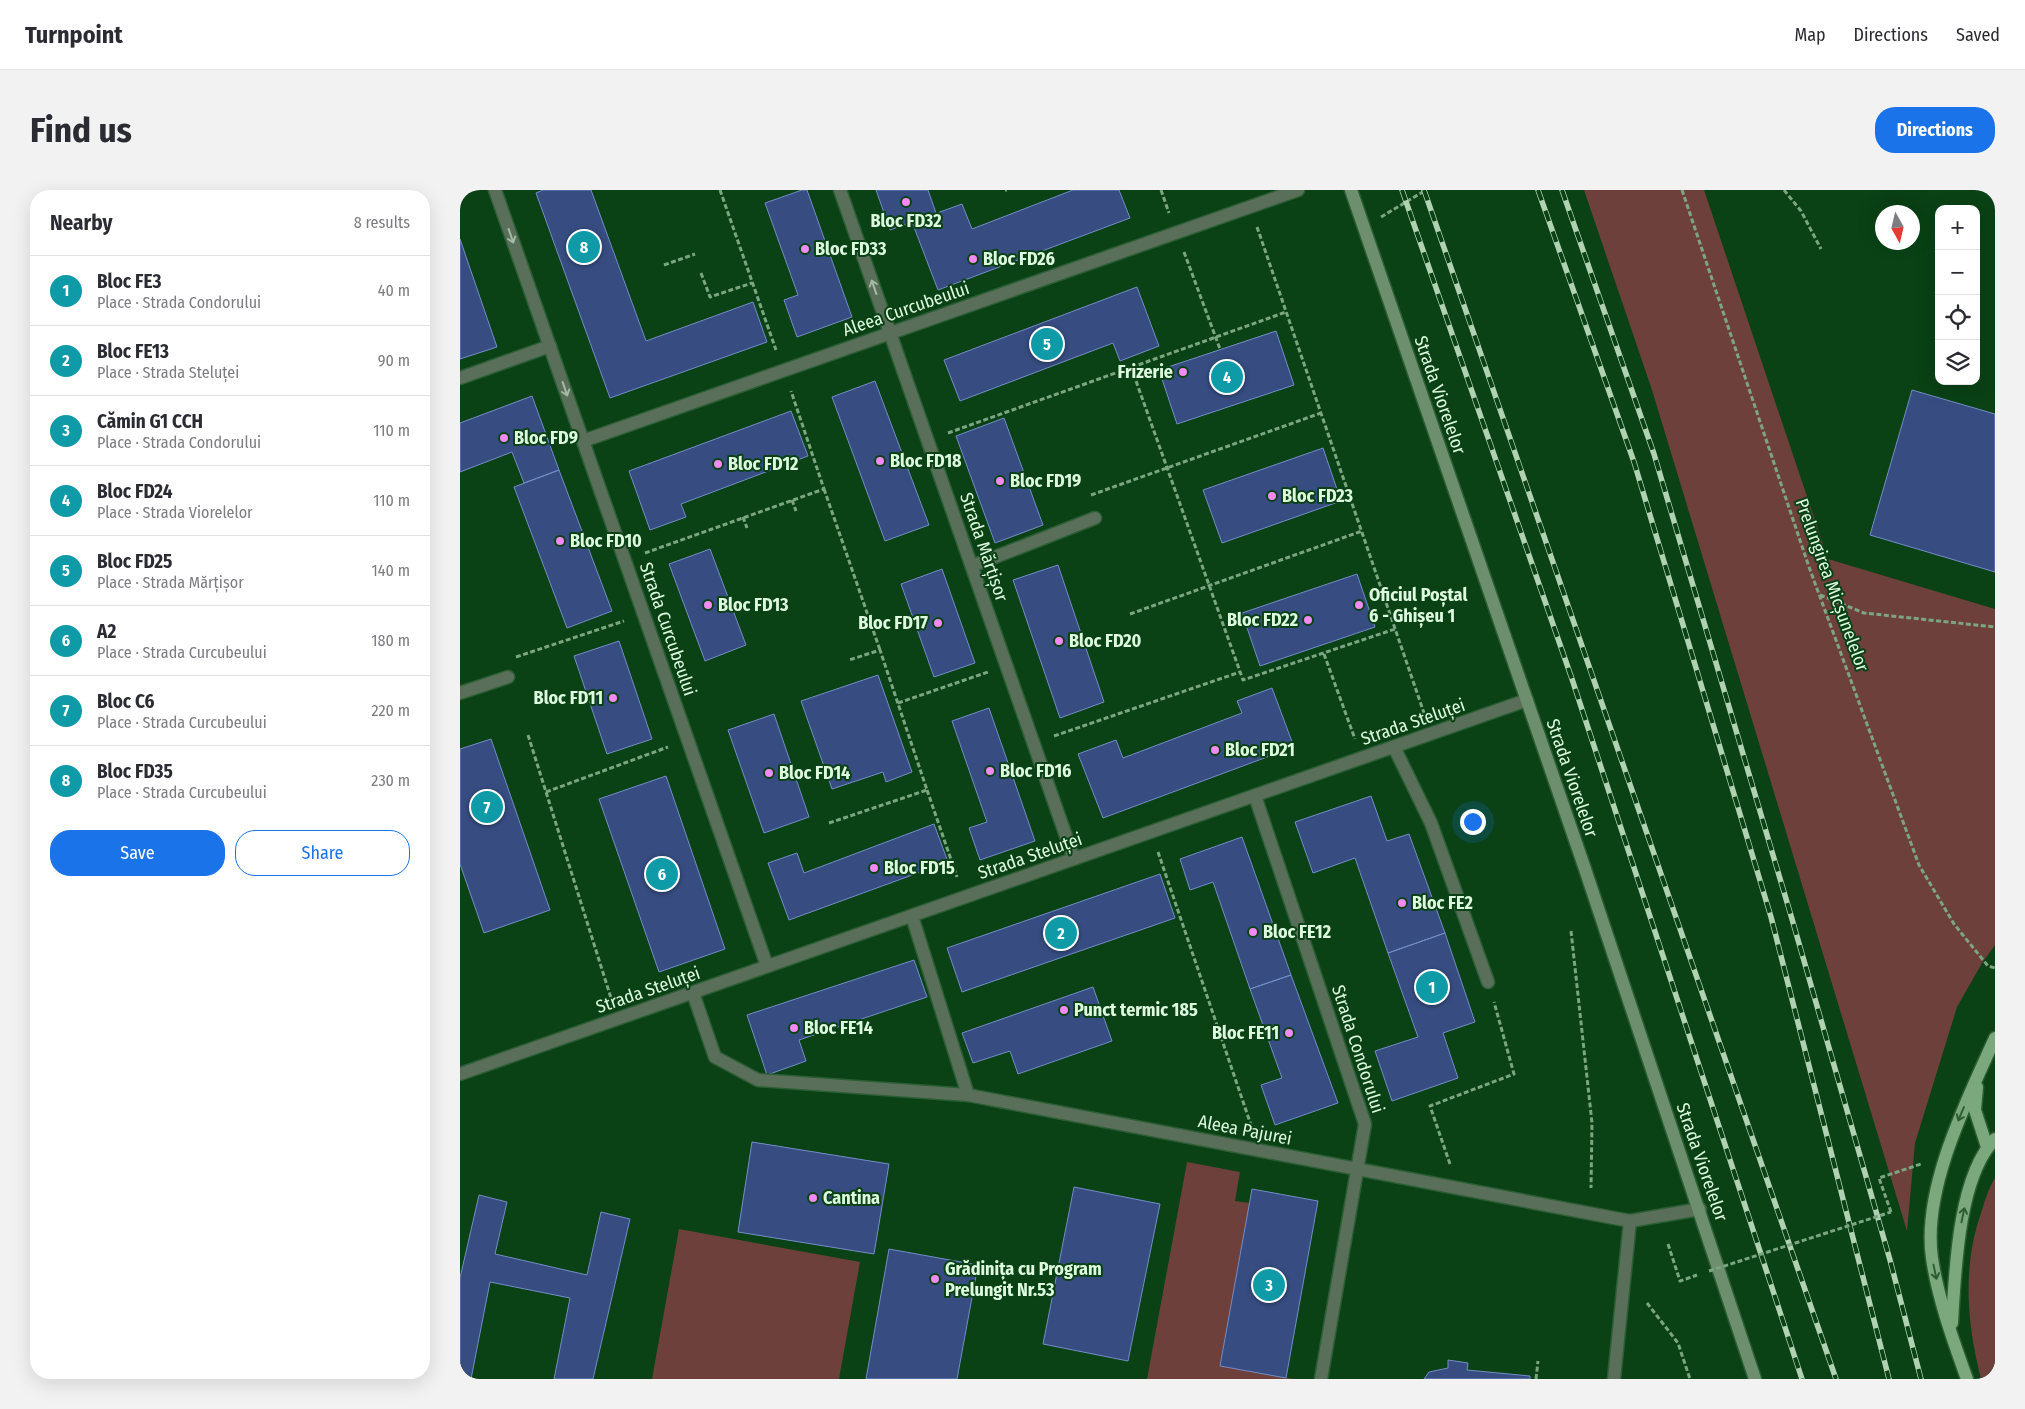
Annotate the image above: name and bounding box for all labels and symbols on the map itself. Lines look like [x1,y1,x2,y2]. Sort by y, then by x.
marker: Bloc FD32 [900,196,912,208]
north arrow [1875,205,1920,250]
place label: Bloc FD32 [870,210,942,232]
one-way arrow [507,228,516,243]
pin: 8 [568,228,600,266]
place label: Bloc FD33 [815,238,887,260]
marker: Bloc FD33 [799,243,811,255]
place label: Bloc FD26 [983,248,1055,270]
marker: Bloc FD26 [967,253,979,265]
street label: Aleea Curcubeului [840,277,972,341]
one-way arrow [869,280,878,296]
pin: 5 [1031,325,1063,363]
street label: Strada Viorelelor [1409,333,1471,458]
pin: 4 [1211,358,1243,396]
place label: Frizerie [1118,361,1173,383]
marker: Frizerie [1177,366,1189,378]
one-way arrow [561,381,570,397]
place label: Bloc FD9 [514,427,578,449]
marker: Bloc FD9 [498,432,510,444]
place label: Bloc FD18 [890,450,962,472]
place label: Bloc FD12 [728,453,798,475]
marker: Bloc FD18 [874,455,886,467]
marker: Bloc FD12 [712,458,724,470]
place label: Bloc FD19 [1010,470,1081,492]
marker: Bloc FD19 [994,475,1006,487]
place label: Bloc FD23 [1282,485,1354,507]
street label: Strada Mărțișor [955,490,1013,605]
marker: Bloc FD23 [1266,490,1278,502]
street label: Prelungirea Micșunelelor [1790,496,1874,675]
place label: Bloc FD10 [570,530,642,552]
marker: Bloc FD10 [554,535,566,547]
street label: Strada Curcubeului [635,559,701,699]
place label: Oficiul Poștal 6 - Ghișeu 1 [1369,584,1467,628]
place label: Bloc FD13 [718,594,789,616]
marker: Bloc FD13 [702,599,714,611]
marker: Oficiul Poștal 6 - Ghișeu 1 [1353,599,1365,611]
place label: Bloc FD22 [1227,609,1298,631]
place label: Bloc FD17 [858,612,928,634]
marker: Bloc FD22 [1302,614,1314,626]
marker: Bloc FD17 [932,617,944,629]
place label: Bloc FD20 [1069,630,1142,652]
marker: Bloc FD20 [1053,635,1065,647]
place label: Bloc FD11 [534,687,603,709]
marker: Bloc FD11 [607,692,619,704]
street label: Strada Steluței [1358,694,1468,750]
street label: Strada Viorelelor [1541,716,1603,841]
place label: Bloc FD21 [1225,739,1295,761]
marker: Bloc FD21 [1209,744,1221,756]
place label: Bloc FD16 [1000,760,1072,782]
place label: Bloc FD14 [779,762,850,784]
marker: Bloc FD16 [984,765,996,777]
marker: Bloc FD14 [763,767,775,779]
pin: 7 [471,788,503,826]
your location [1460,809,1486,835]
street label: Strada Steluței [975,828,1085,884]
pin: 6 [646,855,678,893]
place label: Bloc FD15 [884,857,955,879]
marker: Bloc FD15 [868,862,880,874]
place label: Bloc FE2 [1412,892,1473,914]
marker: Bloc FE2 [1396,897,1408,909]
pin: 2 [1045,914,1077,952]
place label: Bloc FE12 [1263,921,1331,943]
marker: Bloc FE12 [1247,926,1259,938]
street label: Strada Steluței [593,962,703,1018]
pin: 1 [1416,968,1448,1006]
street label: Strada Condorului [1327,982,1389,1116]
place label: Punct termic 185 [1074,999,1198,1021]
marker: Punct termic 185 [1058,1004,1070,1016]
place label: Bloc FE14 [804,1017,873,1039]
marker: Bloc FE14 [788,1022,800,1034]
place label: Bloc FE11 [1212,1022,1279,1044]
marker: Bloc FE11 [1283,1027,1295,1039]
street label: Strada Viorelelor [1671,1100,1733,1225]
one-way arrow [1956,1107,1965,1122]
street label: Aleea Pajurei [1196,1110,1294,1150]
place label: Cantina [823,1187,880,1209]
marker: Cantina [807,1192,819,1204]
one-way arrow [1959,1208,1969,1224]
place label: Grădinița cu Program Prelungit Nr.53 [945,1258,1102,1301]
one-way arrow [1931,1264,1940,1280]
pin: 3 [1253,1266,1285,1304]
marker: Grădinița cu Program Prelungit Nr.53 [929,1273,941,1285]

